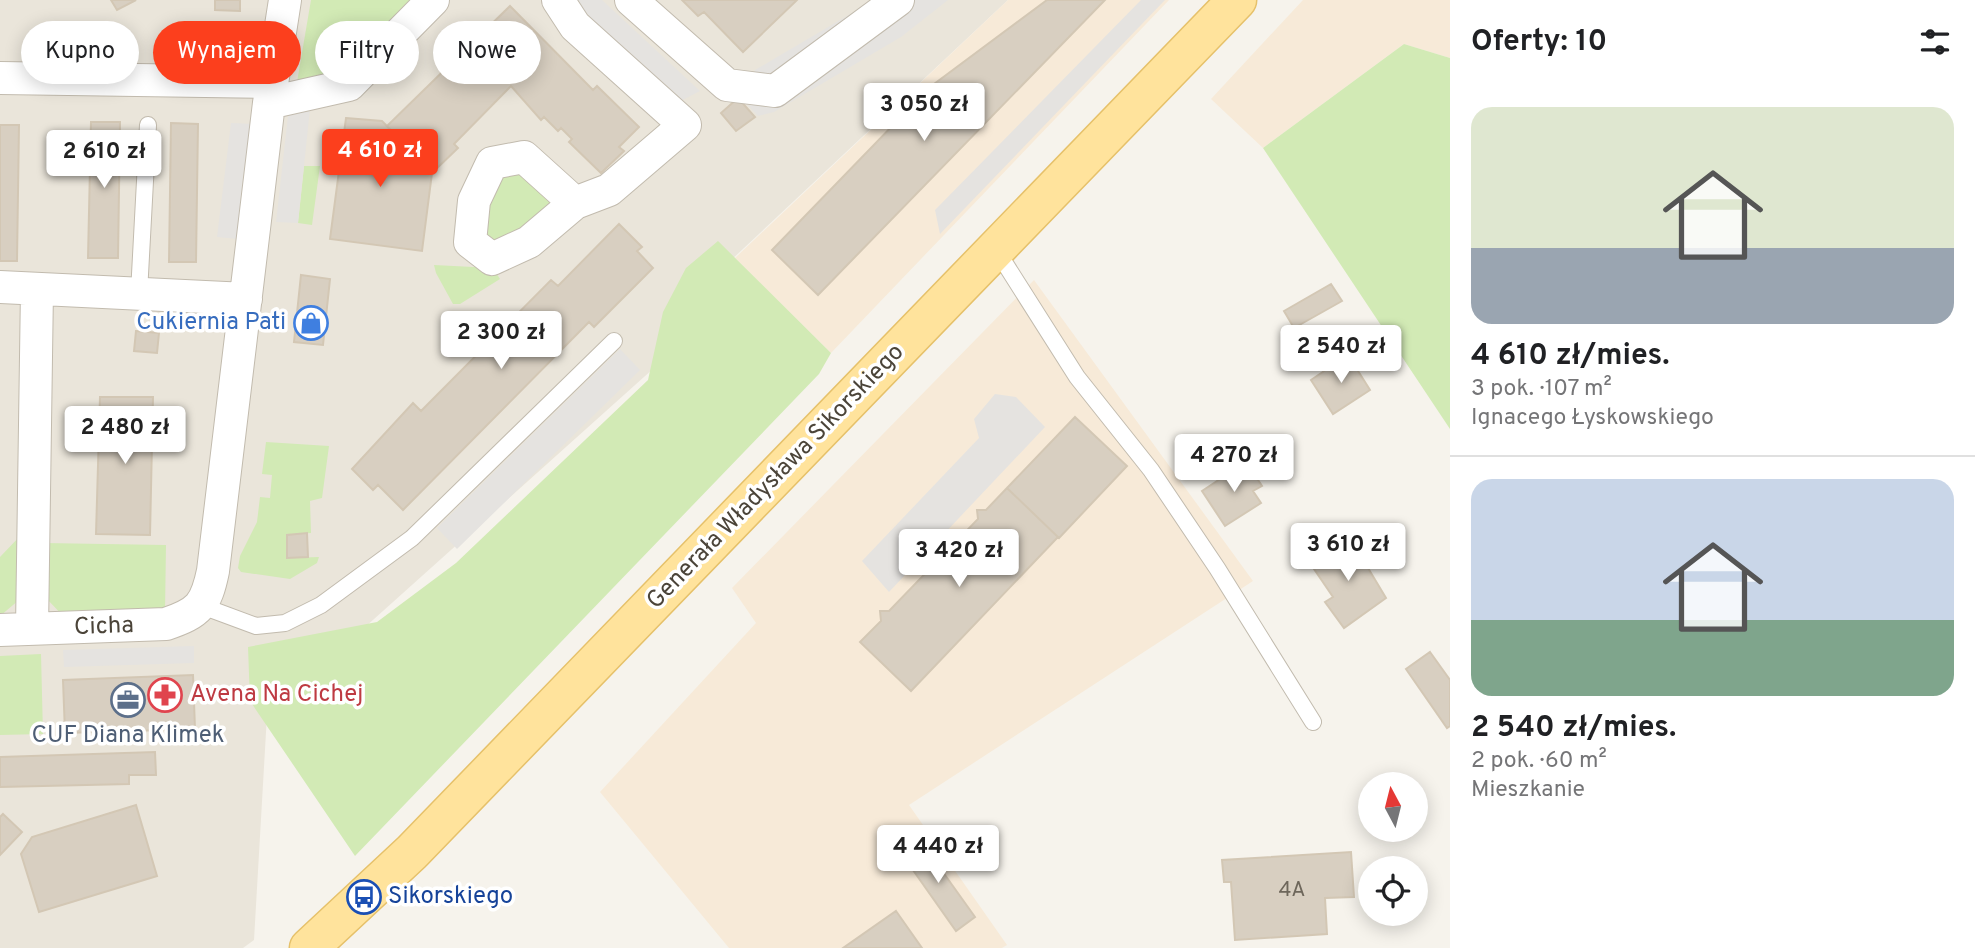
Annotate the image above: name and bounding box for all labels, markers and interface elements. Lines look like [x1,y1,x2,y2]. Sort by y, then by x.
chip: Kupno [21,21,139,84]
chip: Wynajem [153,21,301,84]
chip: Filtry [315,21,419,84]
chip: Nowe [433,21,541,84]
icon: filters [1916,23,1954,61]
text: Oferty: 10 [1471,24,1607,61]
pin: 3 050 zł [852,83,996,143]
text: 3 050 zł [880,91,968,120]
pin: 2 610 zł [32,130,176,190]
pin: 4 610 zł [308,130,452,189]
text: 4 610 zł [338,137,422,166]
text: 2 610 zł [62,138,146,167]
icon: home [1650,152,1776,278]
shop icon: Cukiernia Pati [292,304,330,342]
place label: Cukiernia Pati [136,308,286,338]
pin: 2 300 zł [429,312,573,371]
text: 2 300 zł [457,319,545,348]
pin: 2 540 zł [1269,326,1413,385]
text: 2 540 zł [1296,333,1386,362]
street label: Generała Władysława Sikorskiego [641,338,911,616]
text: 4 610 zł/mies. [1471,338,1669,375]
text: 3 pok. · 107 m² [1471,375,1612,404]
text: Ignacego Łyskowskiego [1471,404,1714,433]
pin: 2 480 zł [53,406,197,466]
text: 2 480 zł [81,414,169,443]
pin: 4 270 zł [1162,434,1306,494]
text: 4 270 zł [1191,442,1277,471]
pin: 3 610 zł [1276,524,1420,583]
icon: home [1650,524,1776,650]
pin: 3 420 zł [887,530,1031,589]
text: 3 610 zł [1307,531,1389,560]
text: 3 420 zł [915,537,1003,566]
street label: Cicha [74,611,134,643]
pharmacy icon: Avena Na Cichej [146,676,184,714]
place label: Avena Na Cichej [190,680,363,710]
office icon: CUF Diana Klimek [109,681,147,719]
text: 2 540 zł/mies. [1471,710,1676,747]
place label: CUF Diana Klimek [31,721,225,751]
text: 2 pok. · 60 m² [1471,747,1607,776]
north arrow [1358,772,1428,842]
map controls [1358,772,1428,926]
text: Mieszkanie [1471,776,1585,805]
pin: 4 440 zł [866,826,1010,885]
text: 4 440 zł [893,833,983,862]
button: locate [1358,856,1428,926]
house number: 4A [1279,877,1305,904]
bus stop icon: Sikorskiego [345,878,383,916]
place label: Sikorskiego [388,882,513,912]

